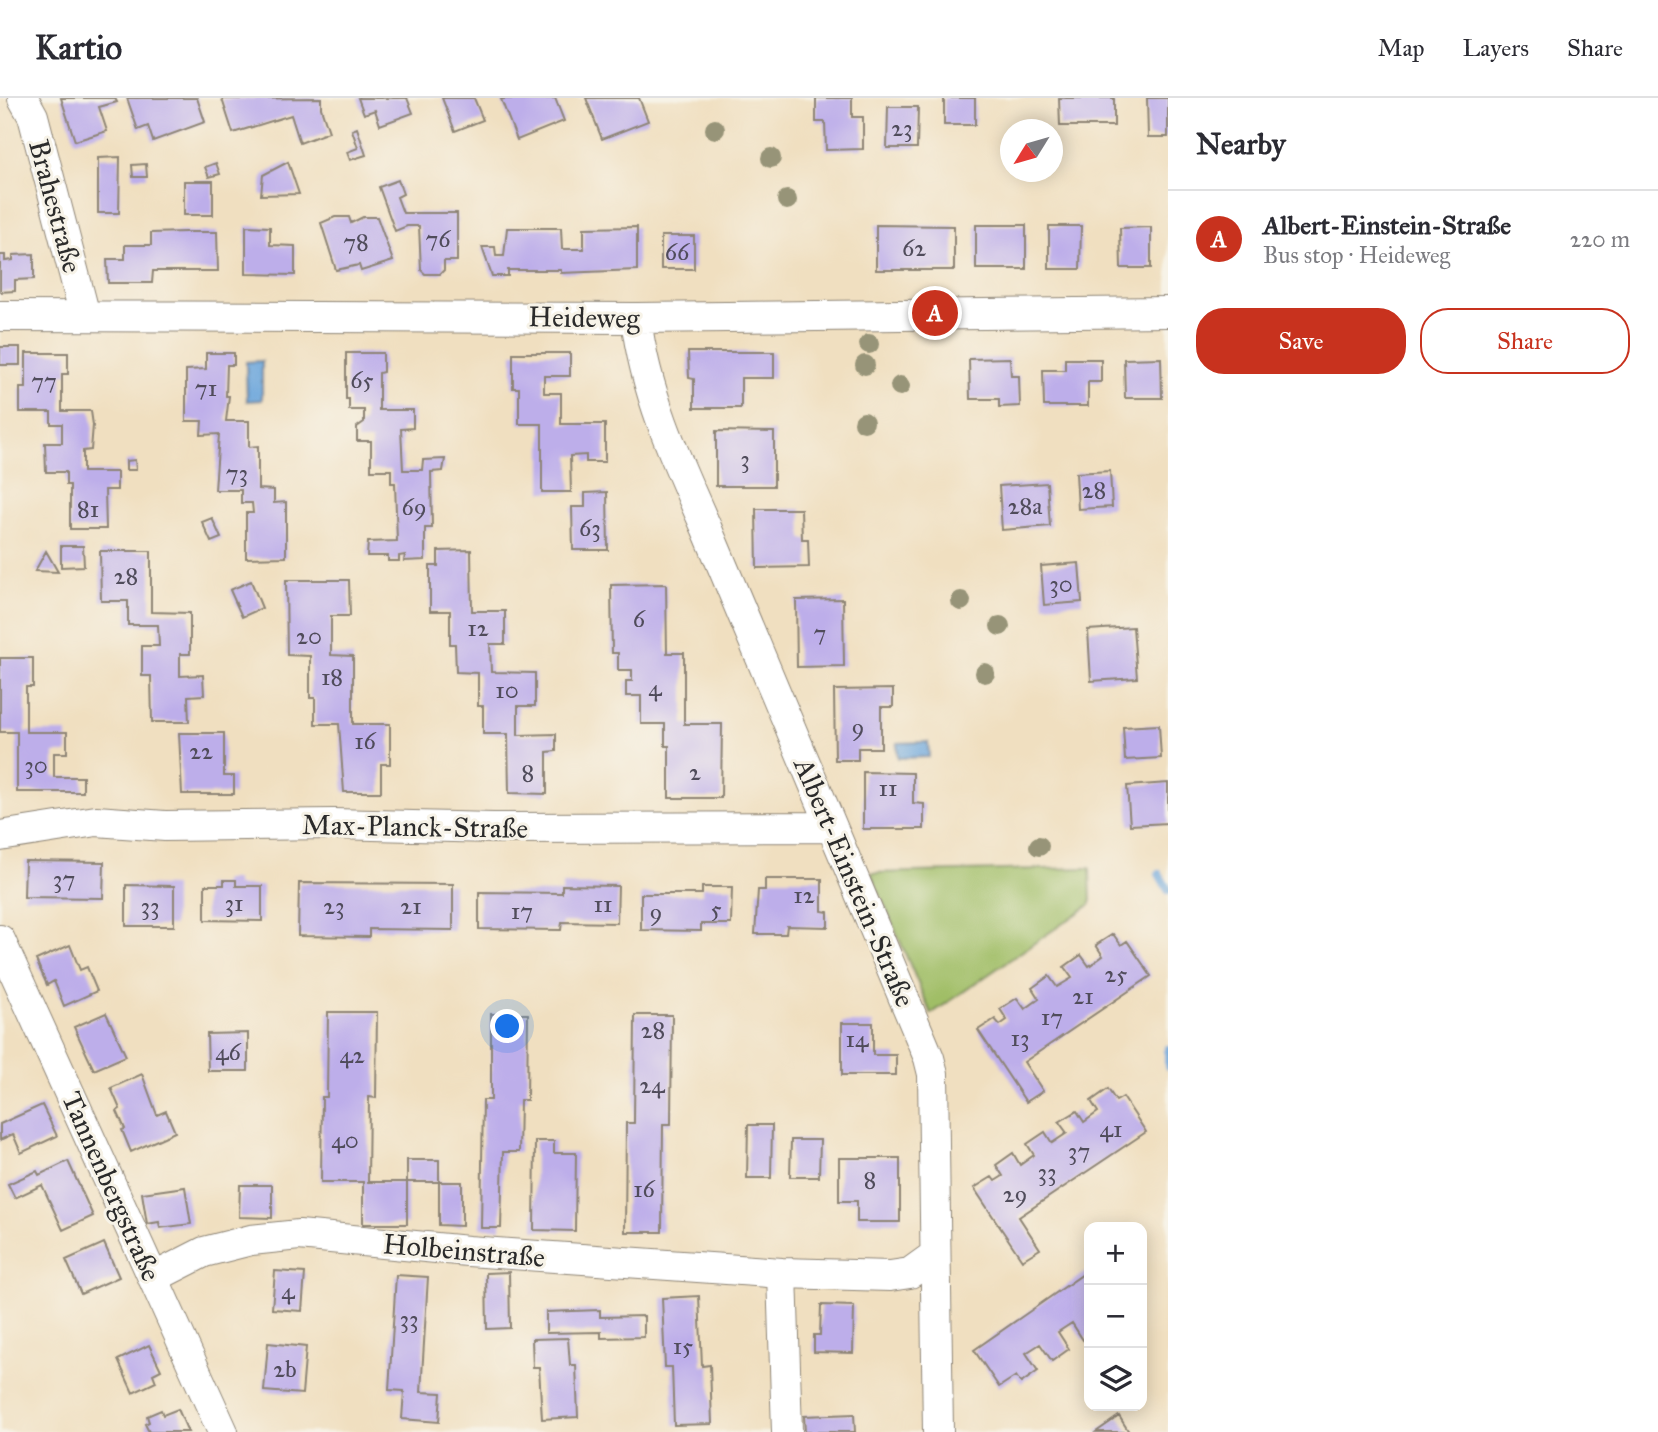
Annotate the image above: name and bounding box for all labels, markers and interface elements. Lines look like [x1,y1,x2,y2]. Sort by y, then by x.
text: Kartio [35,28,122,68]
text: Map [1378,33,1425,63]
text: Layers [1463,33,1529,63]
text: Share [1567,33,1623,63]
house number: 23 [891,113,913,143]
north arrow [1000,119,1063,182]
text: Nearby [1196,126,1286,162]
street label: Brahestraße [21,136,90,277]
text: Albert-Einstein-Straße [1263,209,1511,241]
house number: 76 [425,224,451,254]
text: A [1211,225,1227,253]
text: 220 m [1570,225,1630,253]
house number: 78 [343,227,369,257]
house number: 62 [902,233,926,263]
house number: 66 [665,237,690,267]
text: Bus stop · Heideweg [1263,241,1450,269]
pin: A [912,287,958,339]
street label: Heideweg [528,299,641,336]
button: Save [1196,308,1406,374]
button: Share [1420,308,1630,374]
house number: 65 [350,365,374,395]
house number: 77 [31,366,57,396]
house number: 71 [195,373,217,403]
house number: 3 [740,444,750,474]
house number: 73 [226,458,248,488]
house number: 28 [1082,475,1106,505]
house number: 28a [1008,491,1043,521]
house number: 69 [401,492,427,522]
house number: 81 [77,494,99,524]
house number: 63 [579,513,601,543]
house number: 28 [114,561,138,591]
house number: 30 [1049,569,1073,599]
house number: 6 [633,604,646,634]
house number: 12 [467,613,489,643]
house number: 7 [814,618,826,648]
house number: 20 [296,621,322,651]
house number: 18 [321,662,343,692]
house number: 4 [648,673,662,703]
house number: 10 [495,675,519,705]
house number: 9 [852,712,864,742]
house number: 16 [354,726,377,756]
house number: 22 [189,736,213,766]
house number: 30 [24,750,48,780]
street label: Albert-Einstein-Straße [786,751,923,1012]
house number: 2 [689,757,701,787]
house number: 8 [522,758,534,788]
house number: 11 [879,773,897,803]
street label: Max-Planck-Straße [302,807,528,846]
house number: 37 [53,864,75,894]
house number: 12 [793,880,815,910]
house number: 31 [224,888,244,918]
house number: 11 [594,889,612,919]
house number: 33 [140,891,160,921]
house number: 23 [323,891,345,921]
house number: 21 [400,891,422,921]
house number: 5 [710,894,722,924]
house number: 17 [511,896,533,926]
house number: 9 [650,897,662,927]
house number: 25 [1105,959,1127,989]
house number: 21 [1072,981,1094,1011]
house number: 17 [1041,1002,1063,1032]
your location [490,1009,524,1043]
house number: 28 [641,1015,665,1045]
house number: 13 [1010,1023,1030,1053]
house number: 14 [846,1024,869,1054]
house number: 46 [215,1037,242,1067]
house number: 42 [339,1040,365,1070]
house number: 24 [639,1070,665,1100]
street label: Tannenbergstraße [54,1086,169,1286]
house number: 41 [1100,1114,1122,1144]
house number: 40 [331,1125,359,1155]
house number: 37 [1068,1136,1090,1166]
house number: 33 [1037,1157,1057,1187]
house number: 8 [864,1165,876,1195]
house number: 16 [633,1174,656,1204]
house number: 29 [1003,1179,1027,1209]
map controls [1084,1222,1147,1411]
button: + [1084,1222,1147,1285]
street label: Holbeinstraße [382,1226,546,1275]
house number: 4 [281,1276,295,1306]
button: − [1084,1285,1147,1348]
house number: 33 [399,1304,419,1334]
house number: 15 [673,1331,693,1361]
button: layers [1084,1348,1147,1411]
house number: 2b [273,1354,297,1384]

